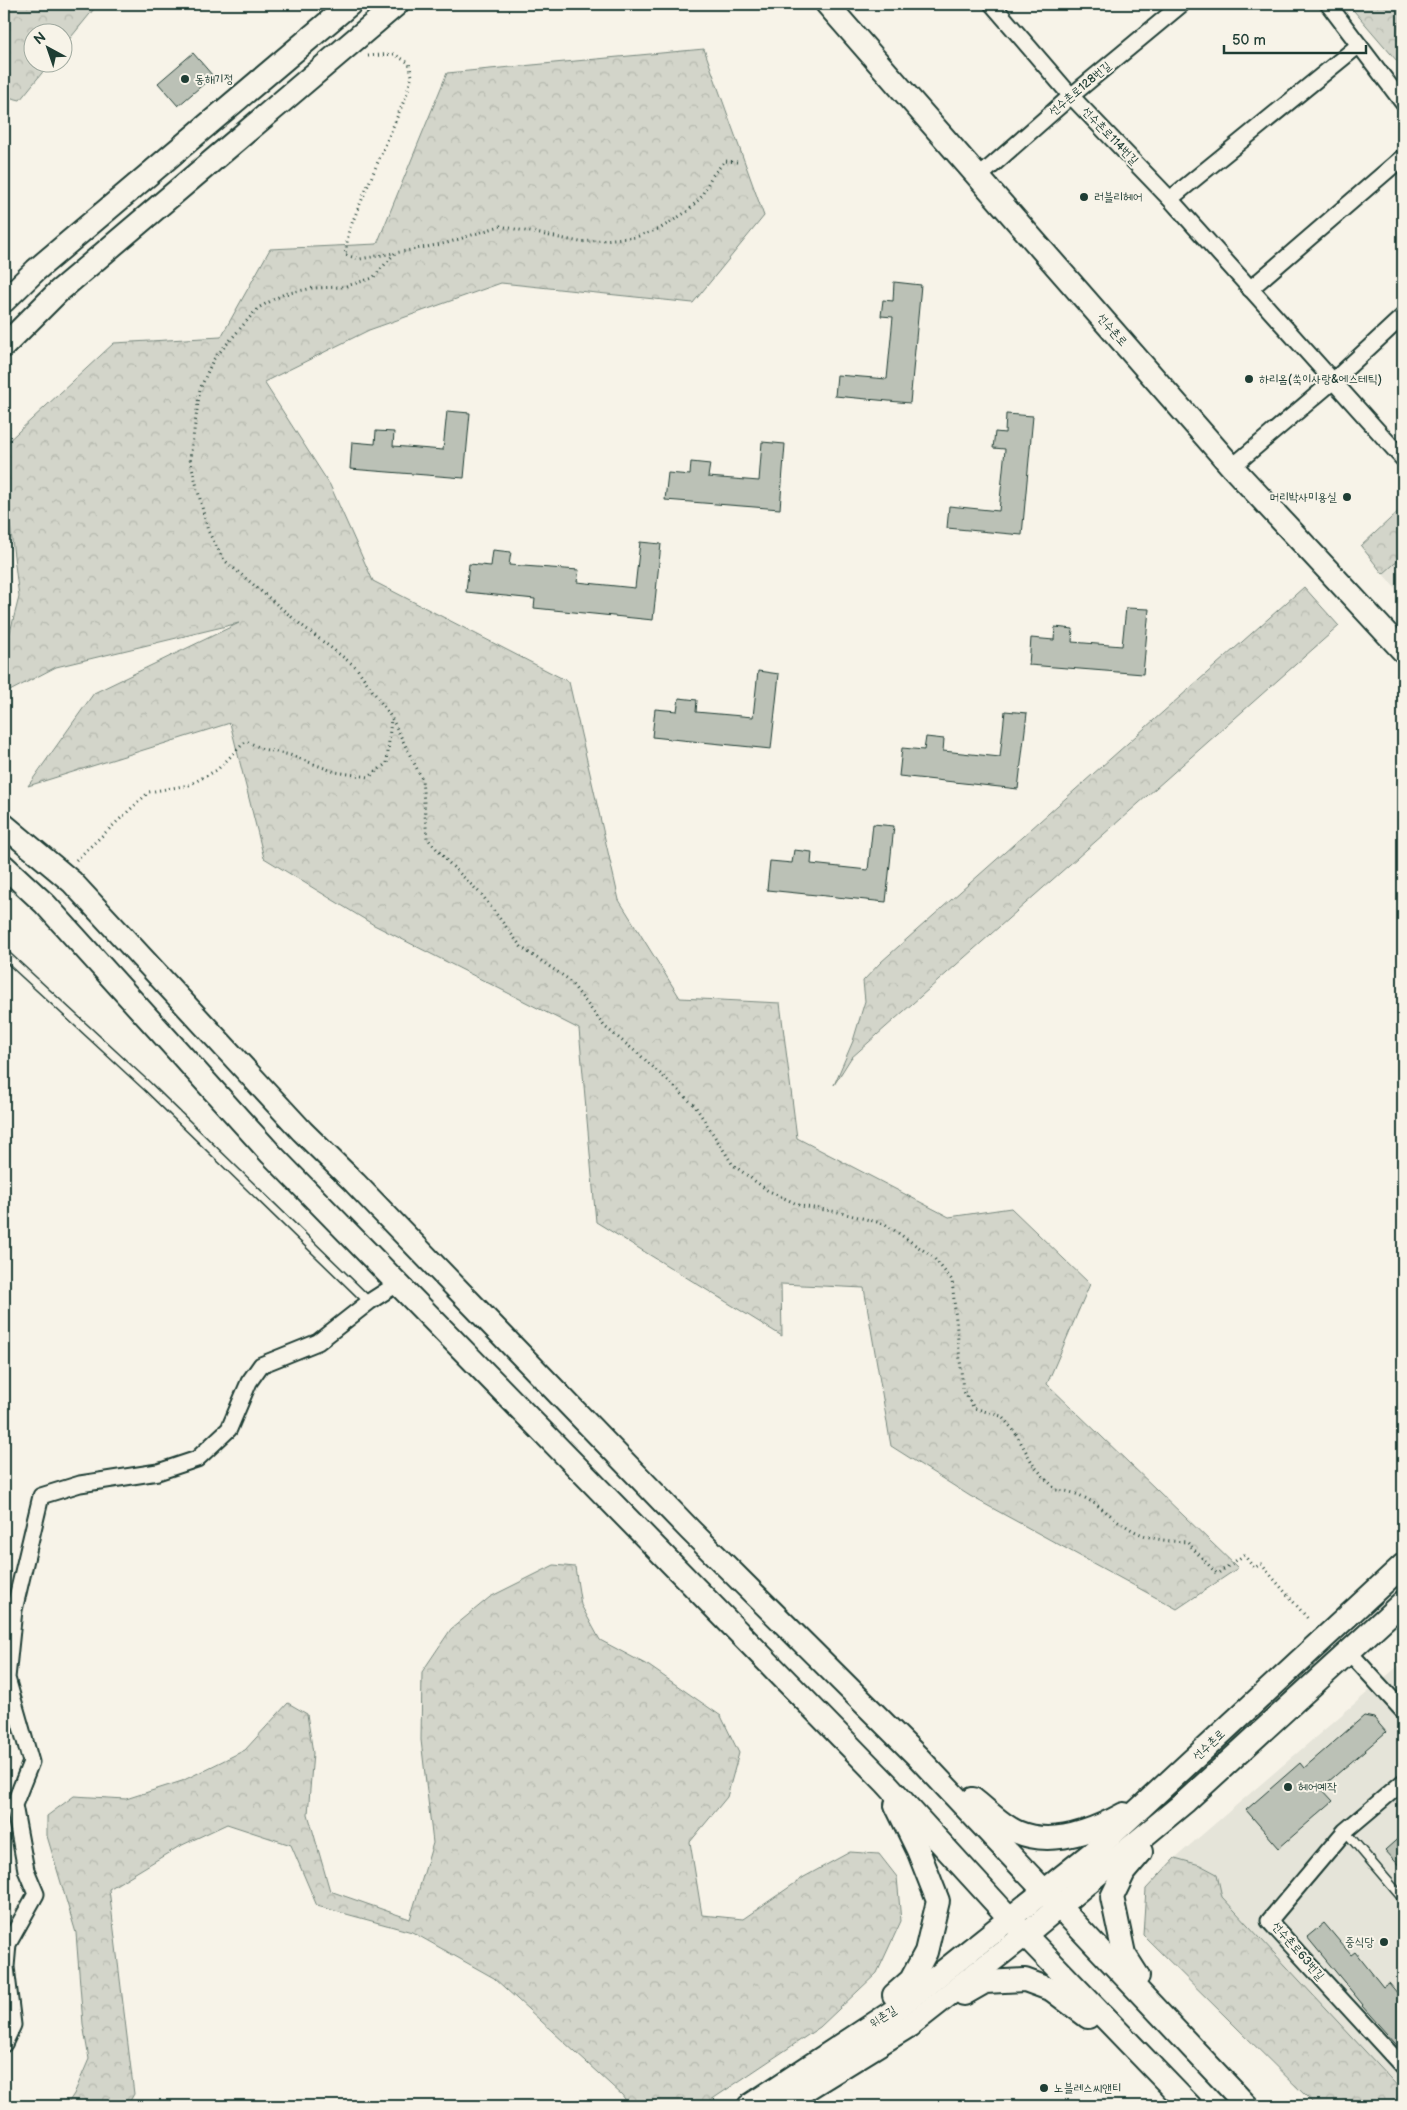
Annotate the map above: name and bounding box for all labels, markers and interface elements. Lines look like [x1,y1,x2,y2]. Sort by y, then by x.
north arrow [22,22,72,72]
scale bar [1224,22,1367,54]
text: N [30,29,49,48]
text: 50 m [1232,31,1266,50]
street label: 선수촌로128번길 [1046,58,1114,119]
place label: 동해기정 [195,72,234,87]
marker: 동해기정 [179,73,191,85]
street label: 선수촌로114번길 [1079,104,1142,168]
place label: 러블리헤어 [1094,190,1142,205]
marker: 러블리헤어 [1078,191,1090,203]
street label: 선수촌로 [1094,311,1130,349]
place label: 하리옴(쑥이사랑&에스테틱) [1259,372,1382,387]
marker: 하리옴(쑥이사랑&에스테틱) [1243,373,1255,385]
place label: 머리박사미용실 [1269,490,1337,505]
marker: 머리박사미용실 [1341,491,1353,503]
street label: 선수촌로 [1190,1726,1228,1764]
place label: 헤어예작 [1298,1780,1337,1795]
marker: 헤어예작 [1282,1781,1294,1793]
street label: 선수촌로63번길 [1269,1919,1328,1984]
place label: 중식당 [1345,1935,1374,1950]
marker: 중식당 [1378,1936,1390,1948]
street label: 위촌길 [867,2003,900,2031]
place label: 노블레스씨앤티 [1054,2081,1122,2096]
marker: 노블레스씨앤티 [1038,2082,1050,2094]

